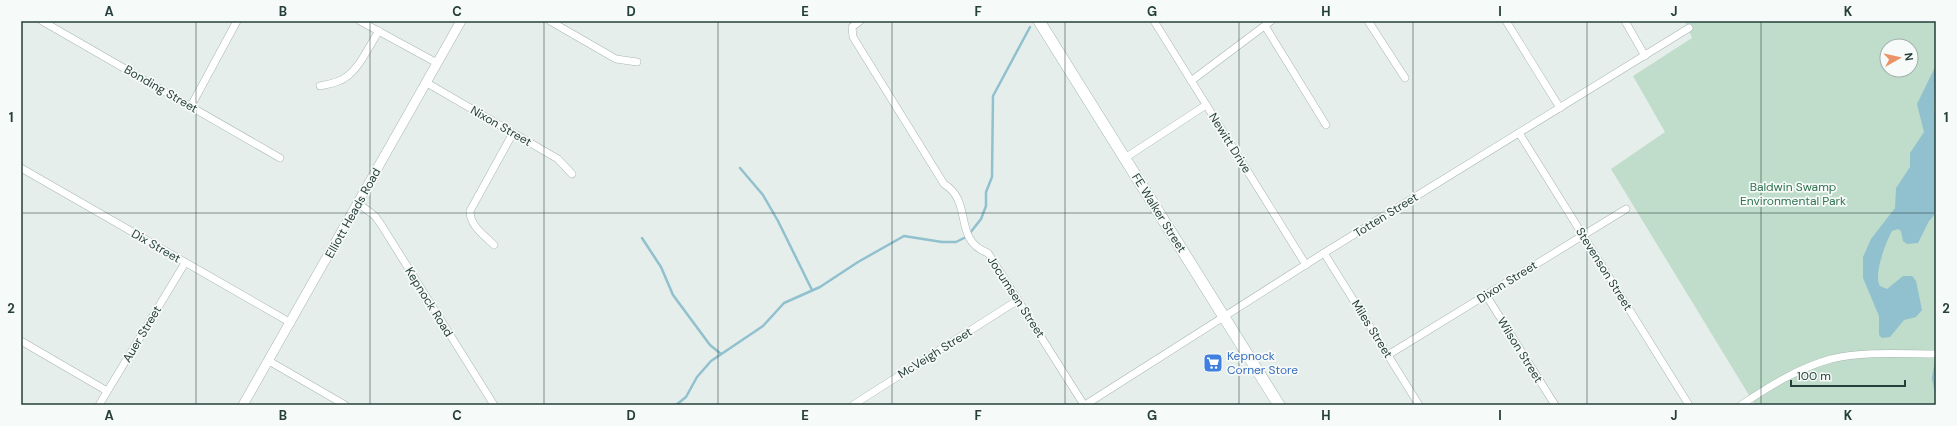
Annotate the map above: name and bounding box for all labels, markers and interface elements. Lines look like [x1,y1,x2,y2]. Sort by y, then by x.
text: A [104,3,114,20]
text: B [279,3,287,20]
text: C [452,3,462,20]
text: D [626,3,636,20]
text: E [801,3,809,20]
text: F [974,3,982,20]
text: G [1147,3,1157,20]
text: H [1321,3,1331,20]
text: I [1498,3,1502,20]
text: J [1670,3,1678,20]
text: K [1844,3,1853,20]
north arrow [1879,38,1919,78]
text: N [1901,52,1916,62]
street label: Bonding Street [121,61,201,117]
street label: Nixon Street [468,102,535,150]
text: 1 [9,109,13,126]
text: 1 [1944,109,1948,126]
street label: Newitt Drive [1205,110,1255,176]
street label: Elliott Heads Road [322,165,384,261]
street label: FE Walker Street [1128,170,1190,256]
park label: Baldwin Swamp Environmental Park [1740,179,1846,209]
street label: Totten Street [1351,189,1421,241]
street label: Stevenson Street [1572,224,1636,314]
street label: Dix Street [128,225,184,267]
street label: Jocumsen Street [984,253,1049,341]
street label: Dixon Street [1474,257,1540,307]
street label: Kepnock Road [401,264,457,340]
street label: Miles Street [1348,297,1396,361]
text: 2 [7,300,15,317]
text: 2 [1942,300,1950,317]
street label: Auer Street [119,303,165,365]
street label: Wilson Street [1494,314,1547,386]
street label: McVeigh Street [895,324,975,382]
place label: Kepnock Corner Store [1227,348,1298,378]
supermarket icon: Kepnock Corner Store [1202,352,1224,374]
scale bar [1791,362,1905,388]
text: 100 m [1797,368,1831,384]
text: A [104,407,114,424]
text: B [279,407,287,424]
text: C [452,407,462,424]
text: D [626,407,636,424]
text: E [801,407,809,424]
text: F [974,407,982,424]
text: G [1147,407,1157,424]
text: H [1321,407,1331,424]
text: I [1498,407,1502,424]
text: J [1670,407,1678,424]
text: K [1844,407,1853,424]

